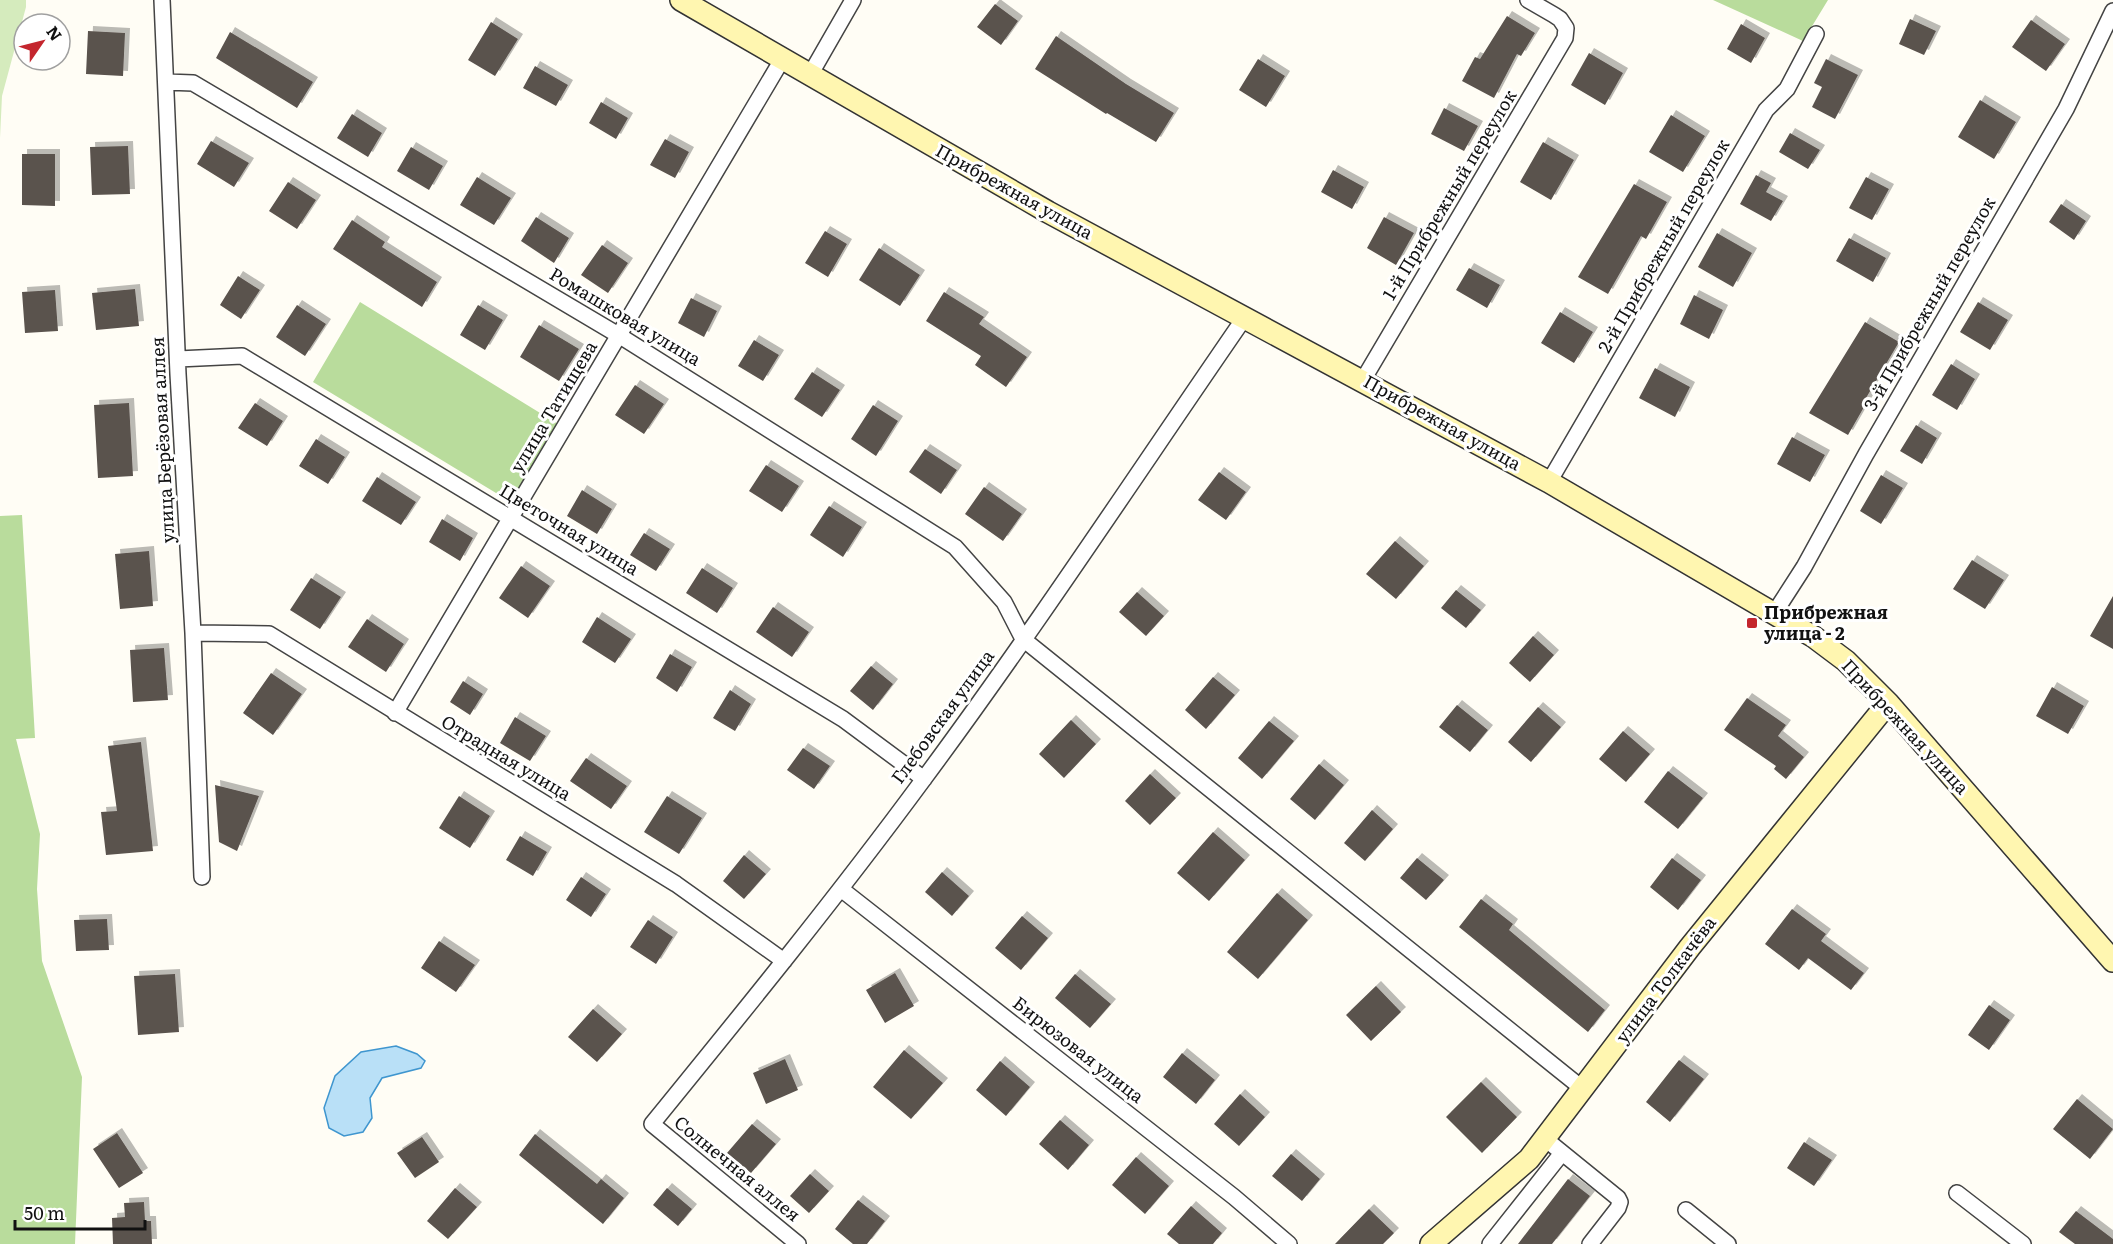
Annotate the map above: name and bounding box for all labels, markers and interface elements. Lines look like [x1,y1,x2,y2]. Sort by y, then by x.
north arrow [12,12,72,72]
text: N [41,20,69,45]
street label: 1-й Прибрежный переулок [1375,84,1523,305]
street label: 2-й Прибрежный переулок [1590,133,1735,357]
street label: Прибрежная улица [931,136,1099,245]
street label: 3-й Прибрежный переулок [1856,191,2001,416]
street label: Ромашковая улица [545,260,707,372]
street label: улица Татищева [503,335,603,477]
street label: улица Берёзовая аллея [143,336,180,544]
street label: Прибрежная улица [1359,367,1527,476]
street label: Цветочная улица [495,476,645,581]
place label: Прибрежная улица - 2 [1764,598,1888,646]
marker: Прибрежная улица - 2 [1745,616,1759,630]
street label: Глебовская улица [884,643,1000,789]
street label: Прибрежная улица [1836,652,1976,800]
street label: Отрадная улица [437,707,577,806]
street label: улица Толкачёва [1608,910,1722,1048]
street label: Бирюзовая улица [1008,989,1150,1109]
street label: Солнечная аллея [669,1108,807,1227]
scale bar [15,1193,146,1231]
text: 50 m [24,1199,65,1226]

